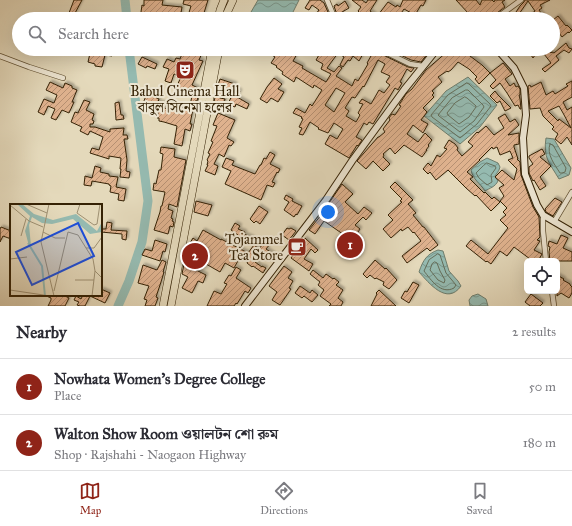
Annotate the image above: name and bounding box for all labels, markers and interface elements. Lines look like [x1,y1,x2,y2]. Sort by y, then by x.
search box [12,12,560,56]
icon: search [26,23,48,45]
text: Search here [58,25,129,43]
theatre icon: Babul Cinema Hall বাবুল সিনেমা হলের [174,59,196,81]
place label: Babul Cinema Hall বাবুল সিনেমা হলের [130,83,240,116]
your location [318,202,338,222]
inset map [10,204,102,296]
pin: 1 [337,230,363,260]
place label: Tojammel Tea Store [225,231,283,264]
cafe icon: Tojammel Tea Store [286,236,308,258]
pin: 2 [182,241,208,271]
map controls [524,258,560,294]
button: locate [524,258,560,294]
text: Nearby [16,322,67,343]
text: 2 results [512,324,556,340]
text: Nowhata Women's Degree College [54,370,266,388]
text: 1 [26,379,32,395]
text: 50 m [529,379,556,395]
text: Place [54,388,81,404]
text: Walton Show Room ওয়ালটন শো রুম [54,425,278,443]
text: 2 [26,435,32,451]
text: 180 m [523,435,556,451]
text: Shop · Rajshahi - Naogaon Highway [54,447,246,463]
tab: Map [79,480,101,517]
tab: Directions [260,480,308,517]
tab: Saved [466,480,493,517]

